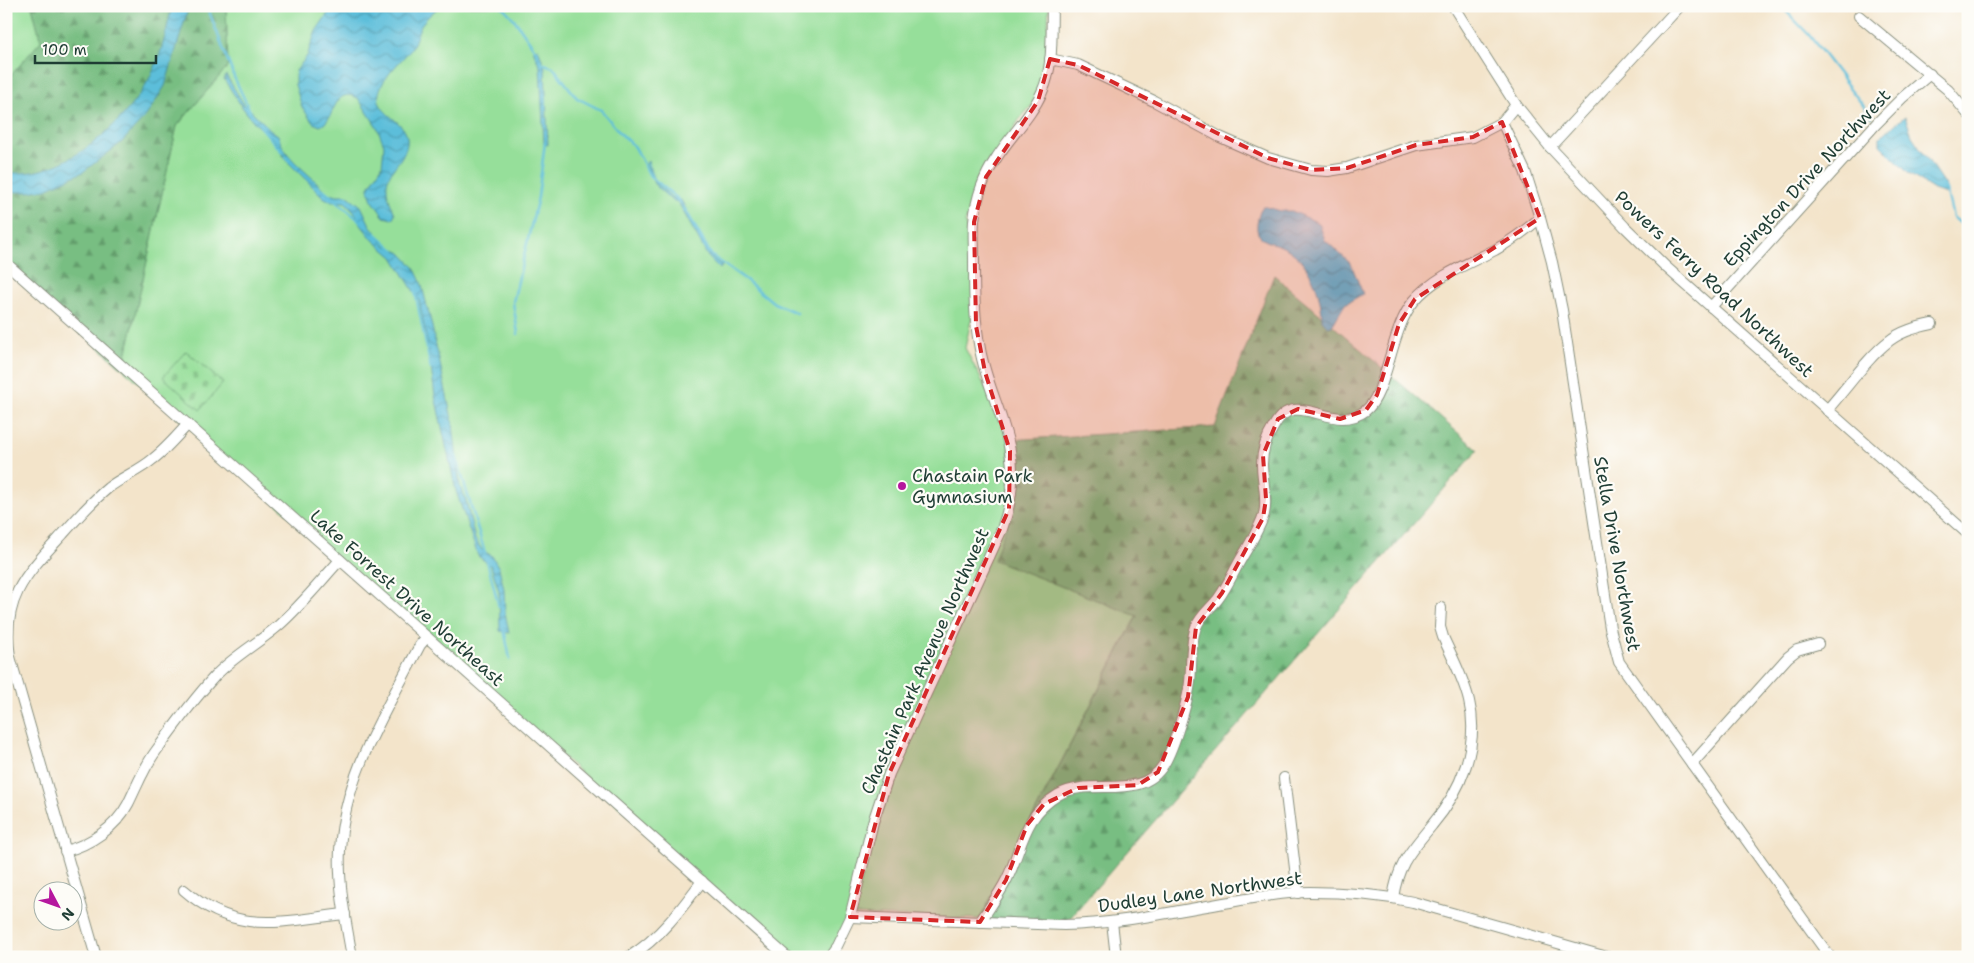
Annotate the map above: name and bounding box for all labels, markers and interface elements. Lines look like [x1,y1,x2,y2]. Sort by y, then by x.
scale bar [35,32,156,64]
text: 100 m [42,40,87,60]
street label: Eppington Drive Northwest [1718,84,1896,272]
street label: Powers Ferry Road Northwest [1609,185,1819,383]
street label: Stella Drive Northwest [1588,454,1646,654]
place label: Chastain Park Gymnasium [912,464,1033,509]
marker: Chastain Park Gymnasium [896,480,908,492]
street label: Lake Forrest Drive Northeast [305,504,509,692]
street label: Chastain Park Avenue Northwest [855,524,995,798]
street label: Dudley Lane Northwest [1096,866,1304,918]
north arrow [32,880,82,930]
text: N [57,904,78,925]

